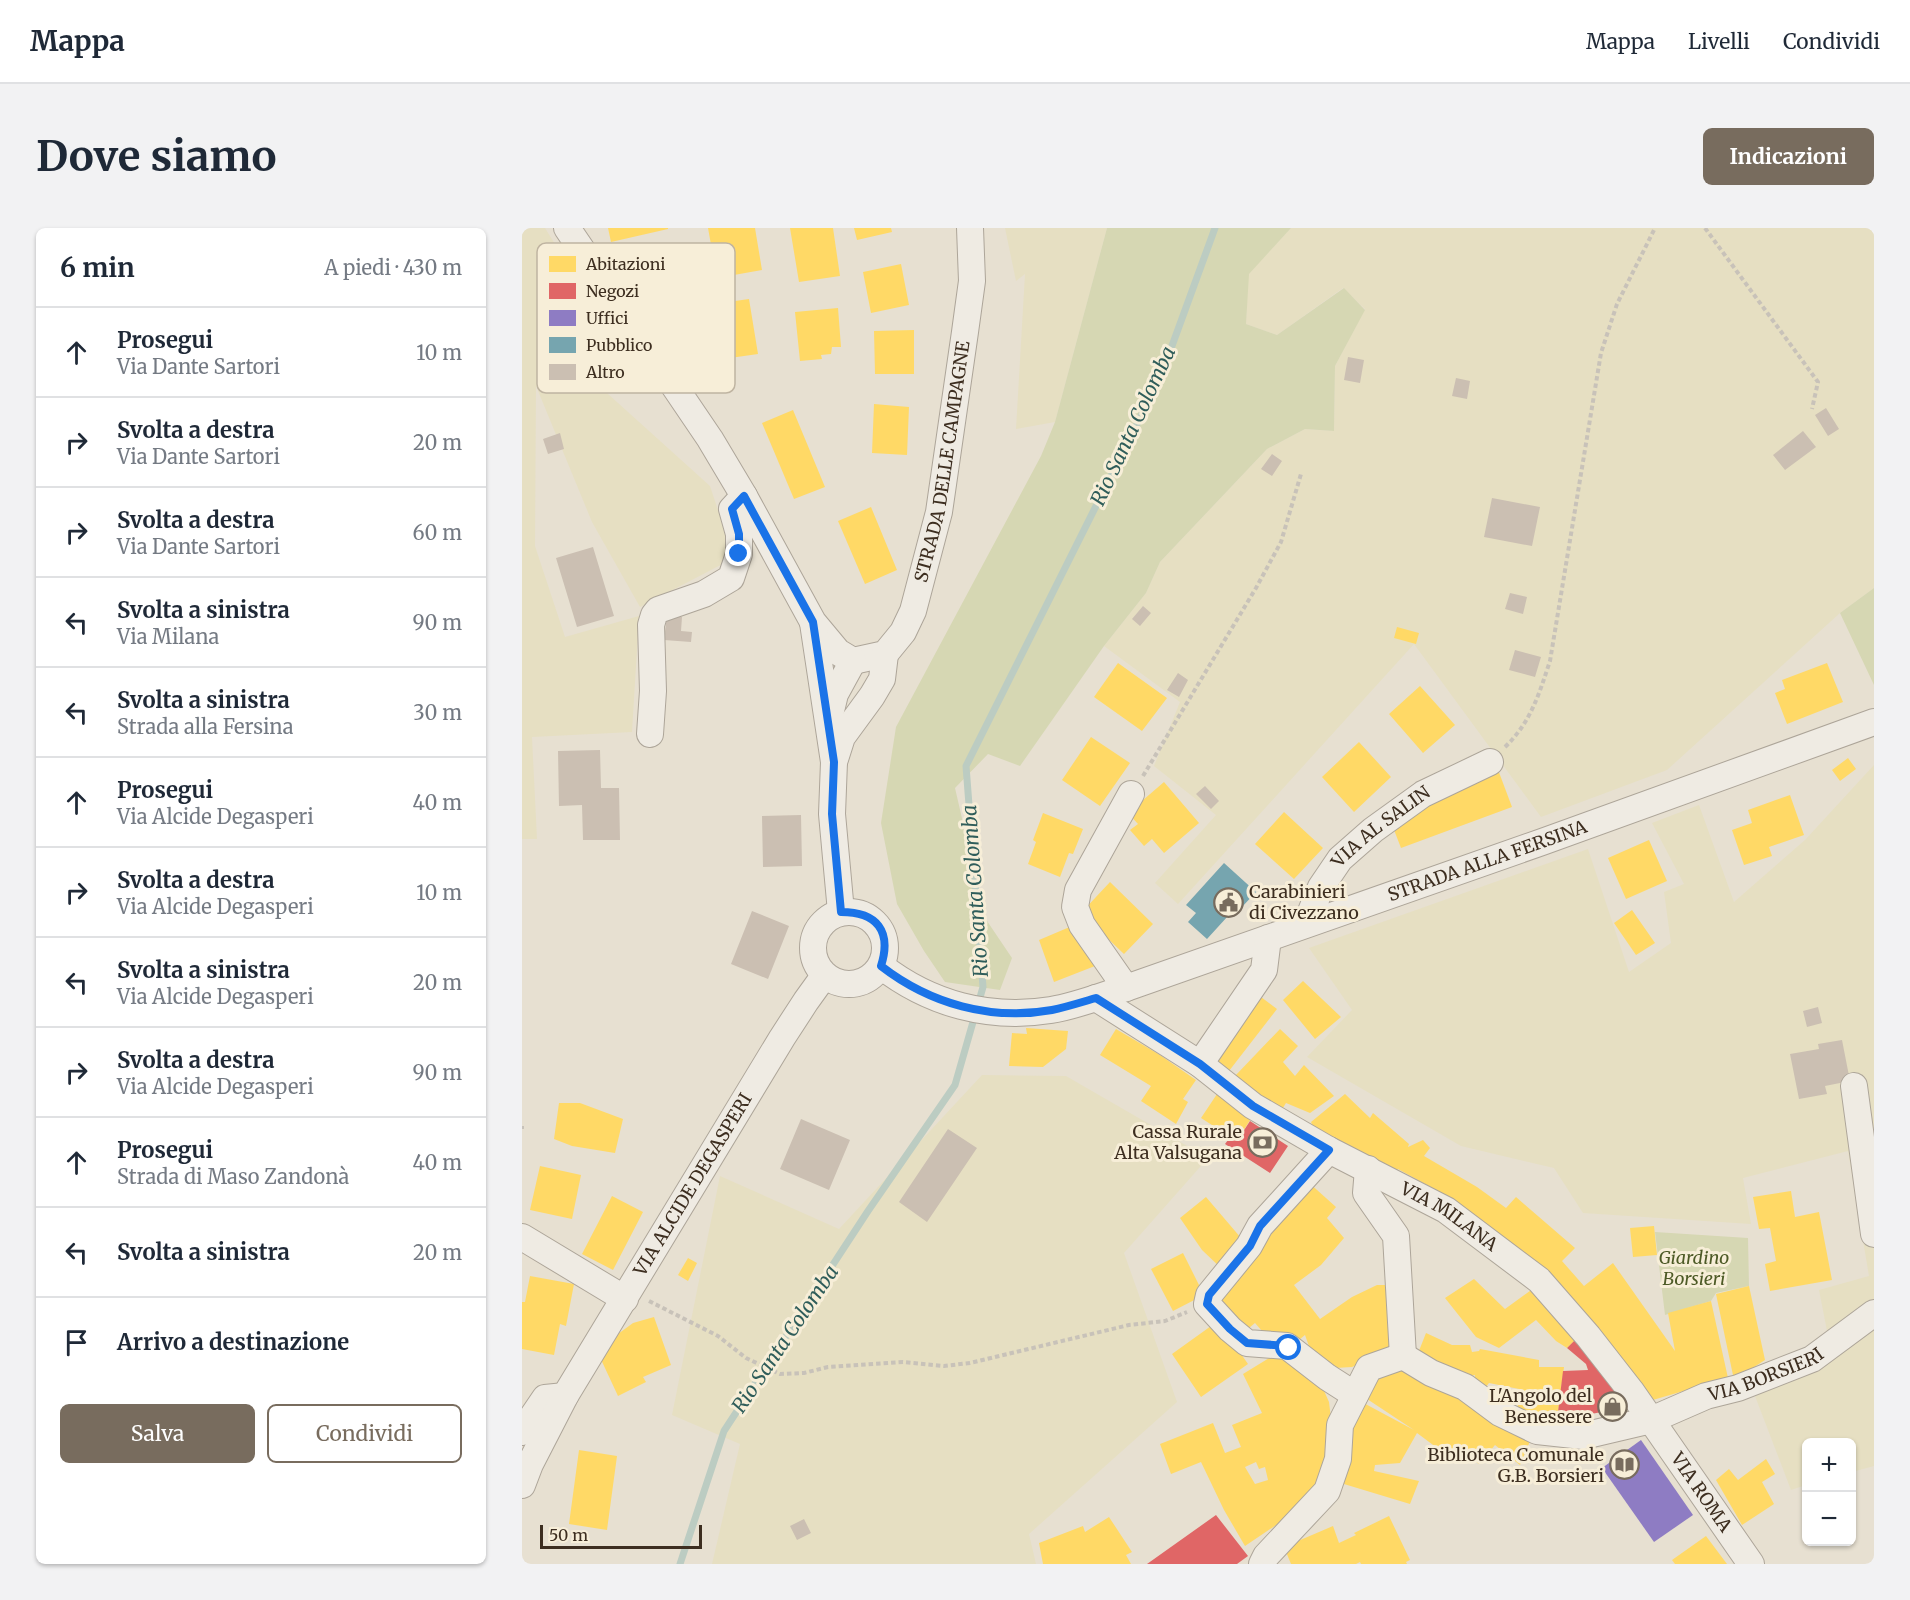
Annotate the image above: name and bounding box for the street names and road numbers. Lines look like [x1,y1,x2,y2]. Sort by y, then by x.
street label: STRADA DELLE CAMPAGNE [909,339,975,585]
street label: VIA AL SALIN [1325,781,1435,872]
street label: STRADA ALLA FERSINA [1385,815,1590,906]
street label: VIA ALCIDE DEGASPERI [628,1089,757,1281]
street label: VIA MILANA [1396,1176,1503,1256]
street label: VIA BORSIERI [1705,1342,1828,1406]
street label: VIA ROMA [1665,1447,1737,1537]

